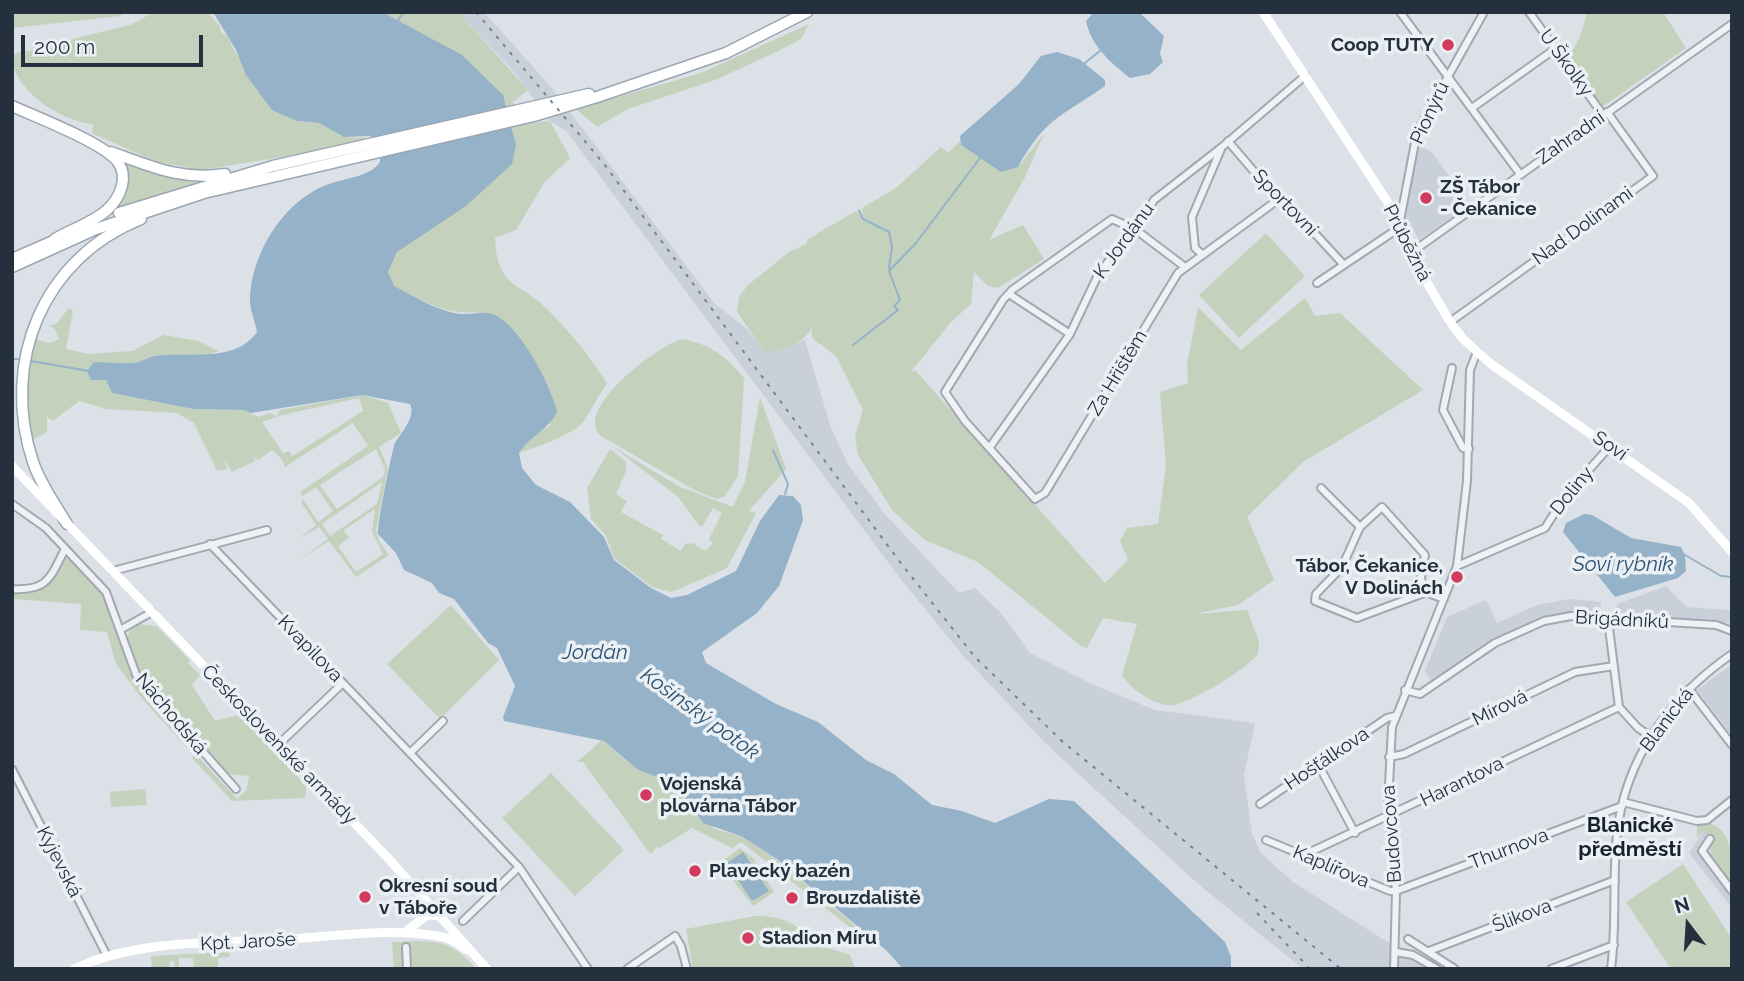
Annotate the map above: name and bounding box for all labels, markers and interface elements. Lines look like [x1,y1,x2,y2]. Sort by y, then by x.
scale bar [24,21,206,65]
street label: U Školky [1534,25,1598,101]
text: 200 m [34,34,95,59]
place label: Coop TUTY [1331,34,1434,56]
marker: Coop TUTY [1440,37,1456,53]
street label: Pionýrů [1406,78,1454,148]
street label: Zahradní [1533,106,1609,170]
street label: Sportovní [1248,165,1322,241]
place label: ZŠ Tábor - Čekanice [1440,176,1537,220]
street label: Nad Dolinami [1528,182,1638,270]
marker: ZŠ Tábor - Čekanice [1418,190,1434,206]
street label: K Jordánu [1089,199,1159,283]
street label: Průběžná [1378,201,1436,285]
street label: Za Hřištěm [1084,326,1152,420]
street label: Soví [1588,426,1632,466]
street label: Doliny [1546,462,1598,520]
water label: Soví rybník [1572,552,1674,578]
place label: Tábor, Čekanice, V Dolinách [1295,555,1443,599]
marker: Tábor, Čekanice, V Dolinách [1449,569,1465,585]
street label: Brigádníků [1574,606,1670,634]
street label: Kvapilova [273,611,347,687]
water label: Jordán [562,640,628,666]
street label: Československé armády [197,660,361,830]
water label: Košínský potok [636,662,764,766]
street label: Náchodská [130,669,212,759]
street label: Blanická [1636,684,1698,756]
street label: Mírová [1469,685,1531,731]
street label: Hošťálkova [1280,722,1374,796]
street label: Harantova [1417,752,1507,812]
place label: Vojenská plovárna Tábor [660,773,797,817]
street label: Budovcova [1377,784,1407,884]
marker: Vojenská plovárna Tábor [638,787,654,803]
district label: Blanické předměstí [1578,813,1682,863]
street label: Kyjevská [31,823,87,901]
street label: Thurnova [1466,824,1552,874]
street label: Kaplířova [1289,841,1373,893]
place label: Plavecký bazén [709,860,850,882]
marker: Plavecký bazén [687,863,703,879]
place label: Okresní soud v Táboře [379,875,498,919]
place label: Brouzdaliště [806,887,921,909]
marker: Okresní soud v Táboře [357,889,373,905]
marker: Brouzdaliště [784,890,800,906]
north arrow [1653,890,1723,960]
text: N [1672,892,1692,918]
street label: Šlikova [1489,894,1555,938]
place label: Stadion Míru [762,927,877,949]
street label: Kpt. Jaroše [200,928,296,956]
marker: Stadion Míru [740,930,756,946]

